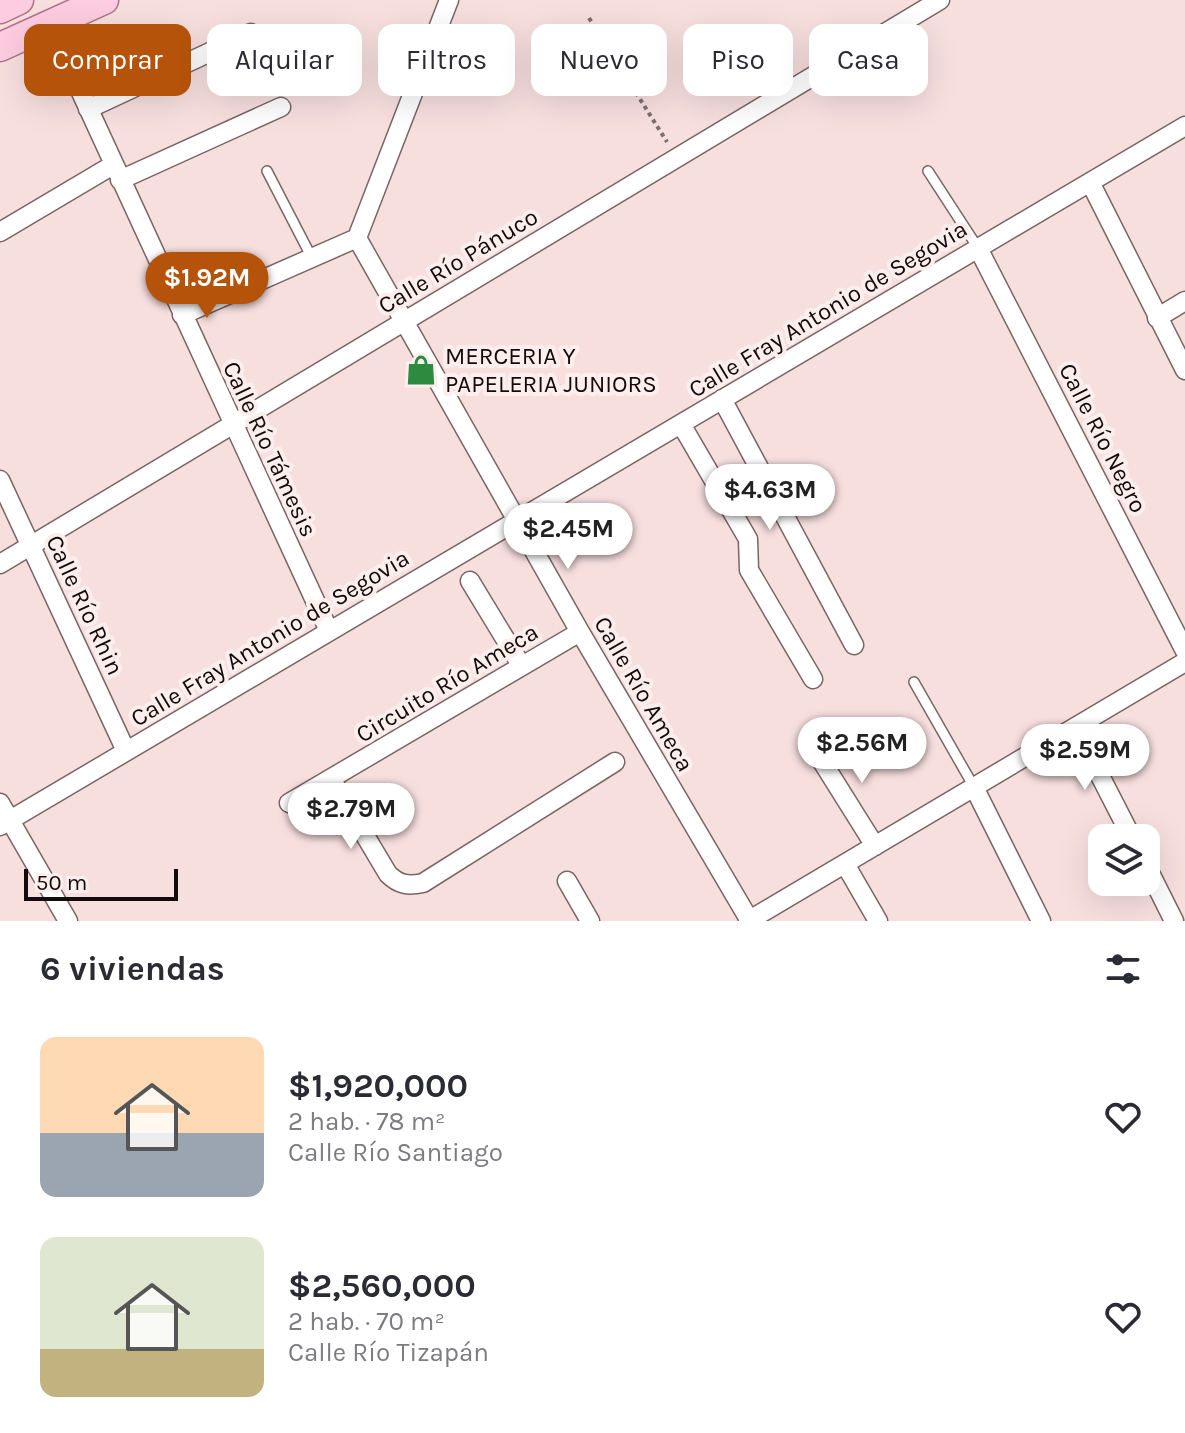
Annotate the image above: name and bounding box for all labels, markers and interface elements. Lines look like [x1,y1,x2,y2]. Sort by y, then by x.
chip: Comprar [24,24,191,96]
chip: Alquilar [207,24,362,96]
chip: Filtros [378,24,515,96]
chip: Nuevo [531,24,667,96]
chip: Piso [683,24,793,96]
chip: Casa [809,24,928,96]
street label: Calle Río Pánuco [373,202,543,320]
street label: Calle Fray Antonio de Segovia [684,215,972,403]
pin: $1.92M [142,252,272,320]
text: $1.92M [163,262,251,293]
place label: MERCERIA Y PAPELERIA JUNIORS [445,342,657,398]
shop icon: MERCERIA Y PAPELERIA JUNIORS [404,353,438,387]
street label: Calle Río Támesis [217,357,323,541]
street label: Calle Río Negro [1053,359,1153,517]
pin: $4.63M [705,464,835,532]
text: $4.63M [723,474,817,505]
pin: $2.45M [503,503,633,571]
text: $2.45M [522,513,614,544]
street label: Calle Río Rhin [40,531,130,679]
street label: Calle Fray Antonio de Segovia [126,544,414,732]
street label: Calle Río Ameca [588,612,700,776]
street label: Circuito Río Ameca [351,618,543,748]
pin: $2.56M [797,717,927,785]
pin: $2.59M [1020,724,1150,792]
text: $2.56M [816,727,908,758]
text: $2.59M [1039,734,1131,765]
pin: $2.79M [286,783,416,851]
text: $2.79M [306,793,396,824]
map controls [1088,824,1160,896]
button: layers [1088,824,1160,896]
scale bar [24,865,178,901]
text: 50 m [36,870,87,896]
icon: filters [1101,947,1145,991]
text: 6 viviendas [40,949,225,989]
text: $1,920,000 [288,1066,468,1106]
icon: home [104,1069,200,1165]
icon: heart [1101,1095,1145,1139]
text: 2 hab. · 78 m² [288,1106,445,1137]
text: Calle Río Santiago [288,1137,503,1168]
text: $2,560,000 [288,1266,476,1306]
icon: home [104,1269,200,1365]
icon: heart [1101,1295,1145,1339]
text: 2 hab. · 70 m² [288,1306,445,1337]
text: Calle Río Tizapán [288,1337,489,1368]

